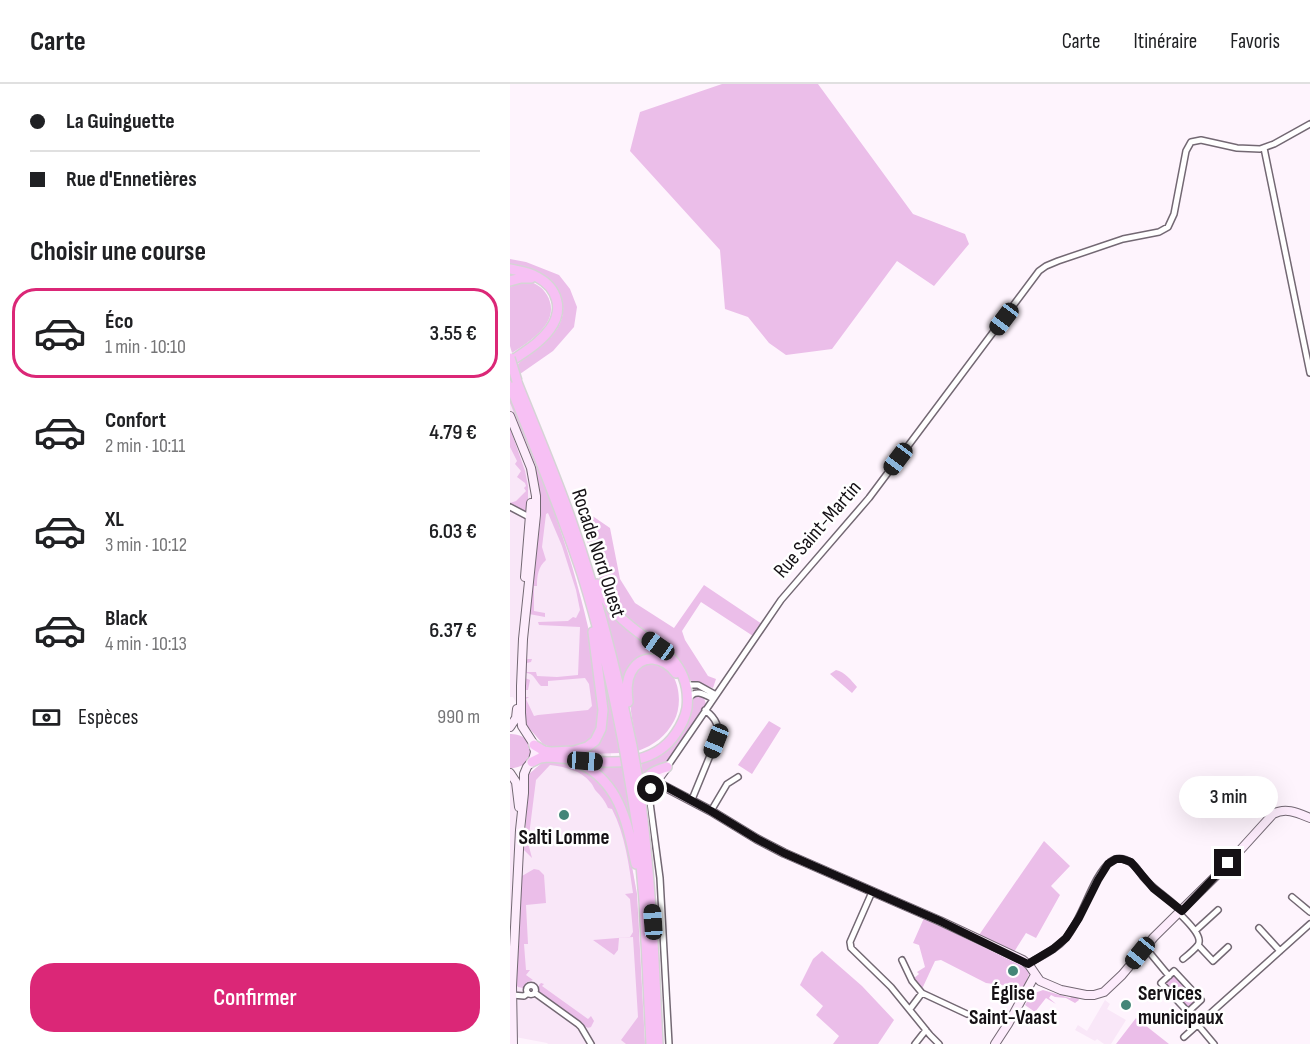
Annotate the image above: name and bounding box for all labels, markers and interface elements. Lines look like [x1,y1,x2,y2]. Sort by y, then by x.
text: Carte [30,25,86,58]
text: Carte [1062,29,1101,54]
text: Itinéraire [1134,29,1197,54]
text: Favoris [1230,29,1280,54]
text: La Guinguette [66,108,175,135]
text: Rue d'Ennetières [66,166,197,193]
text: Choisir une course [30,236,206,268]
car [986,299,1022,339]
icon: car [33,306,87,360]
text: Éco [105,308,133,335]
text: 3.55 € [430,320,477,347]
text: 1 min · 10:10 [105,335,186,359]
icon: car [33,405,87,459]
text: Confort [105,407,166,434]
text: 4.79 € [429,419,477,446]
text: 2 min · 10:11 [105,434,185,458]
car [880,439,916,479]
street label: Rue Saint-Martin [768,476,866,583]
street label: Rocade Nord Ouest [566,486,631,621]
icon: car [33,504,87,558]
text: XL [105,506,124,533]
text: 6.03 € [429,518,477,545]
text: 3 min · 10:12 [105,533,187,557]
icon: car [33,603,87,657]
text: Black [105,605,147,632]
text: 6.37 € [429,617,477,644]
car [638,628,678,664]
text: 4 min · 10:13 [105,632,187,656]
icon: cash [30,701,63,734]
text: Espèces [78,704,138,731]
text: 990 m [437,705,480,729]
car [701,721,731,761]
car [566,751,604,771]
route start [637,775,664,802]
callout: 3 min [1178,776,1278,818]
text: 3 min [1210,785,1247,809]
marker: Salti Lomme [557,808,571,822]
place label: Salti Lomme [519,825,609,850]
route end [1214,849,1241,876]
car [643,903,663,941]
car [1122,933,1158,973]
button: Confirmer [30,963,480,1032]
marker: Église Saint-Vaast [1006,964,1020,978]
place label: Église Saint-Vaast [969,981,1057,1030]
place label: Services municipaux [1138,981,1224,1030]
marker: Services municipaux [1119,998,1133,1012]

